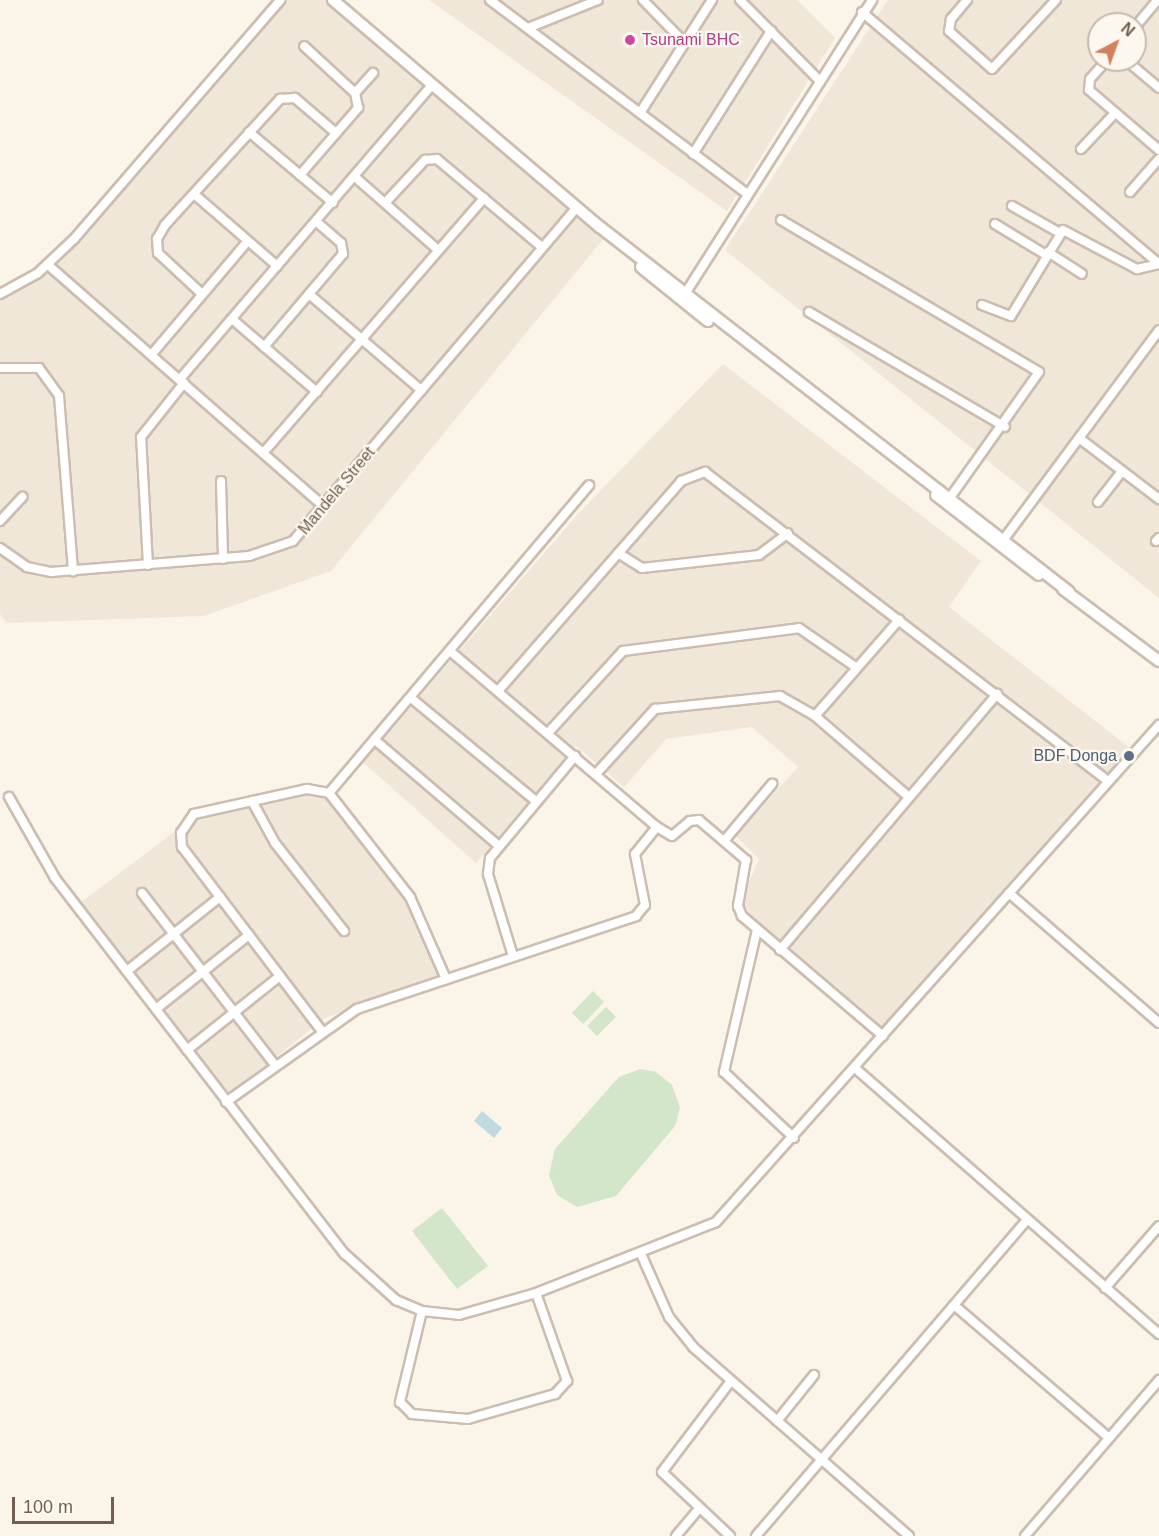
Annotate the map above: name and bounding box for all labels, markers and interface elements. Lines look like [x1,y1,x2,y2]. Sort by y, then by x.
north arrow [1087,12,1147,72]
text: N [1118,19,1138,40]
place label: Tsunami BHC [642,30,740,50]
marker: Tsunami BHC [623,33,637,47]
street label: Mandela Street [295,443,379,539]
place label: BDF Donga [1033,746,1117,766]
marker: BDF Donga [1122,749,1136,763]
scale bar [15,1485,117,1523]
text: 100 m [23,1497,73,1517]

